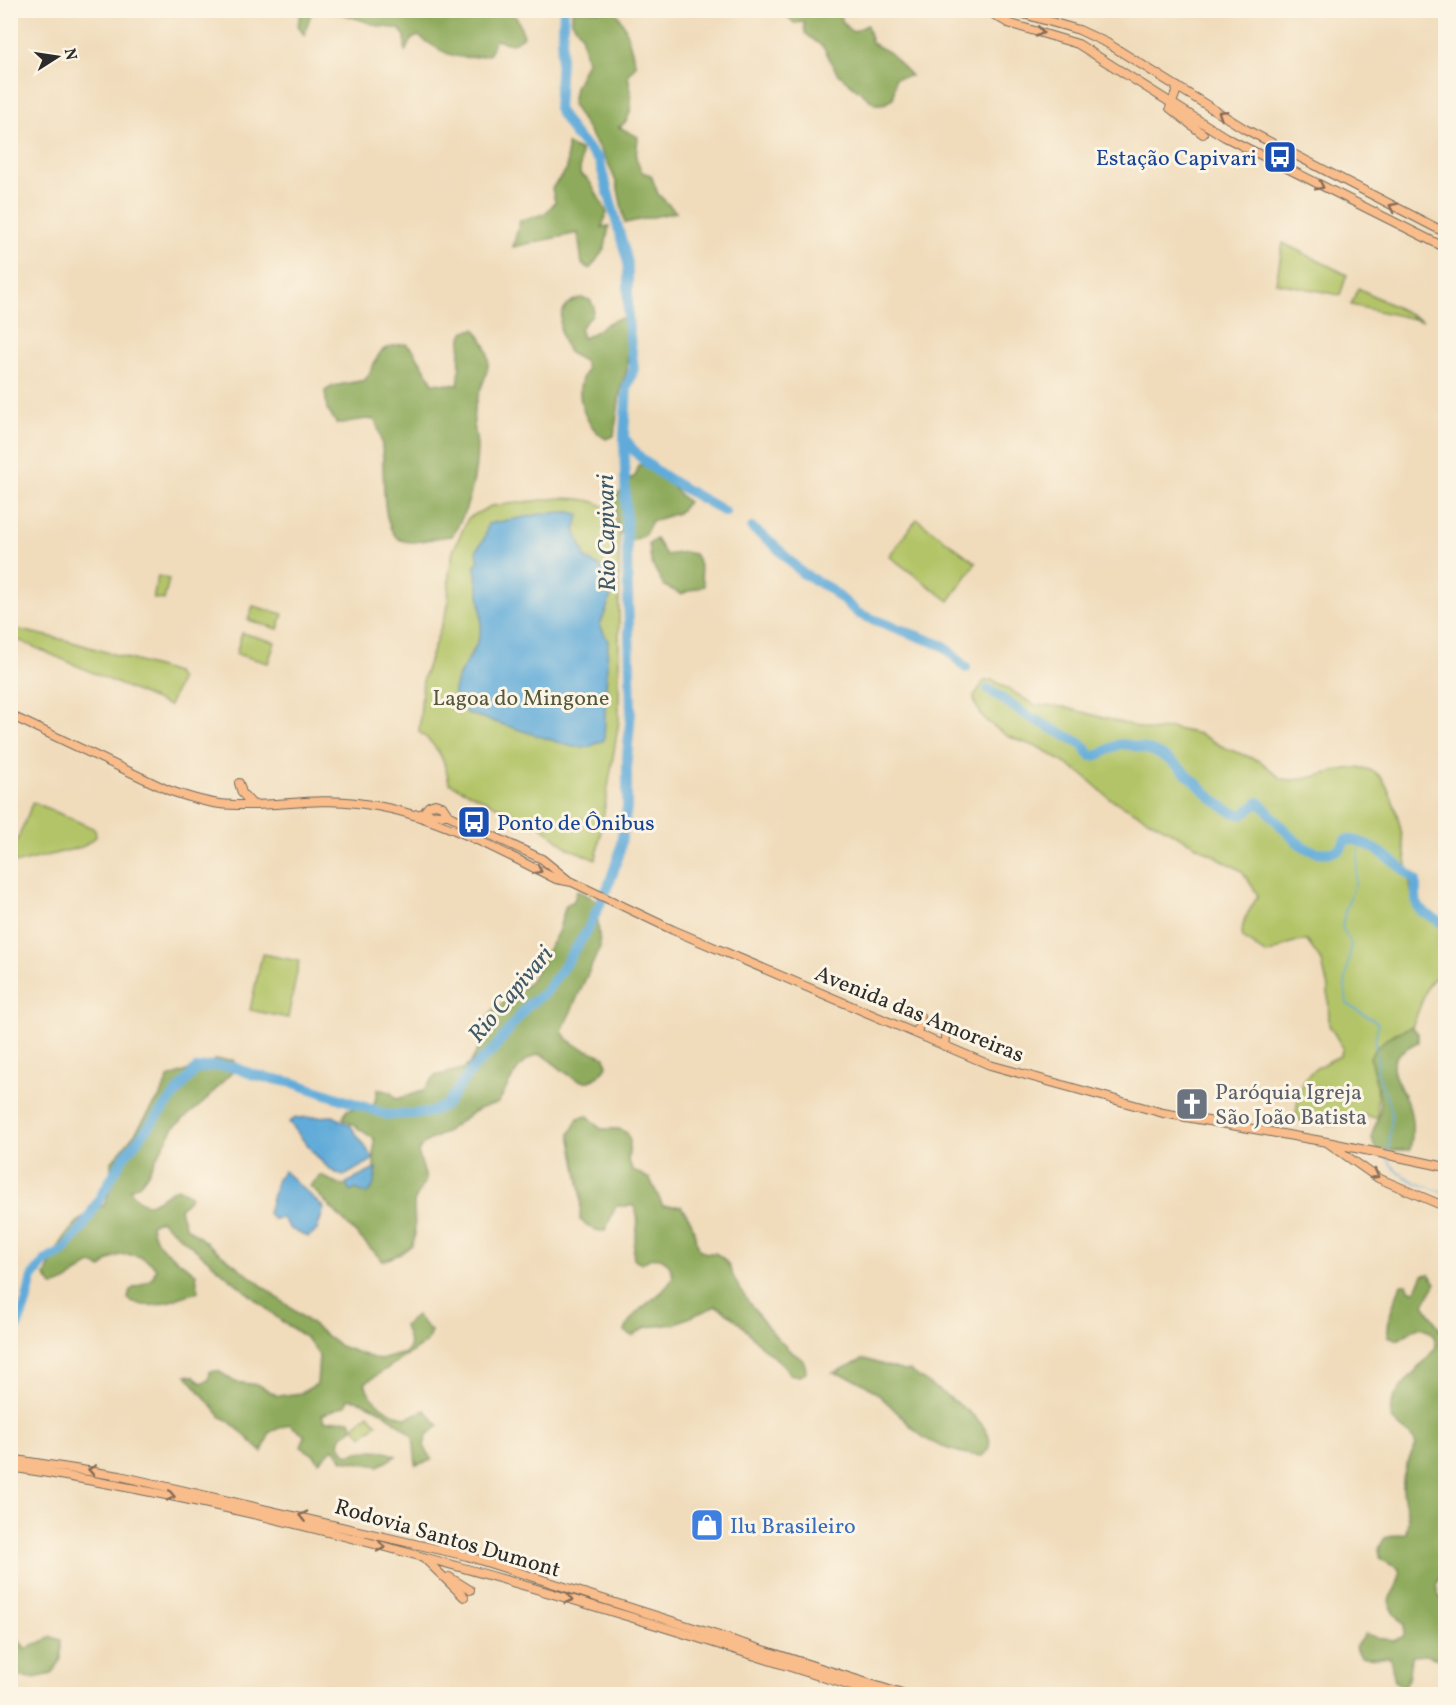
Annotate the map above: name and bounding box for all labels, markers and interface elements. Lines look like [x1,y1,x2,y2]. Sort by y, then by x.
one-way arrow [1035,24,1045,37]
north arrow [27,27,87,87]
text: N [58,46,82,63]
one-way arrow [1218,110,1228,122]
bus stop icon: Estação Capivari [1262,139,1298,175]
place label: Estação Capivari [1096,144,1257,175]
one-way arrow [1314,178,1325,190]
one-way arrow [1389,202,1400,214]
water label: Rio Capivari [590,473,626,592]
park label: Lagoa do Mingone [433,684,609,715]
bus stop icon: Ponto de Ônibus [456,804,492,840]
place label: Ponto de Ônibus [497,809,655,840]
one-way arrow [532,862,543,874]
water label: Rio Capivari [461,939,563,1051]
street label: Avenida das Amoreiras [810,959,1028,1071]
place label: Paróquia Igreja São João Batista [1215,1078,1367,1134]
church icon: Paróquia Igreja São João Batista [1174,1086,1210,1122]
one-way arrow [1369,1168,1379,1180]
one-way arrow [87,1464,97,1477]
one-way arrow [166,1489,176,1502]
street label: Rodovia Santos Dumont [331,1492,564,1587]
shop icon: Ilu Brasileiro [689,1507,725,1543]
one-way arrow [299,1510,309,1523]
place label: Ilu Brasileiro [730,1512,856,1543]
one-way arrow [376,1539,386,1552]
one-way arrow [563,1592,574,1604]

